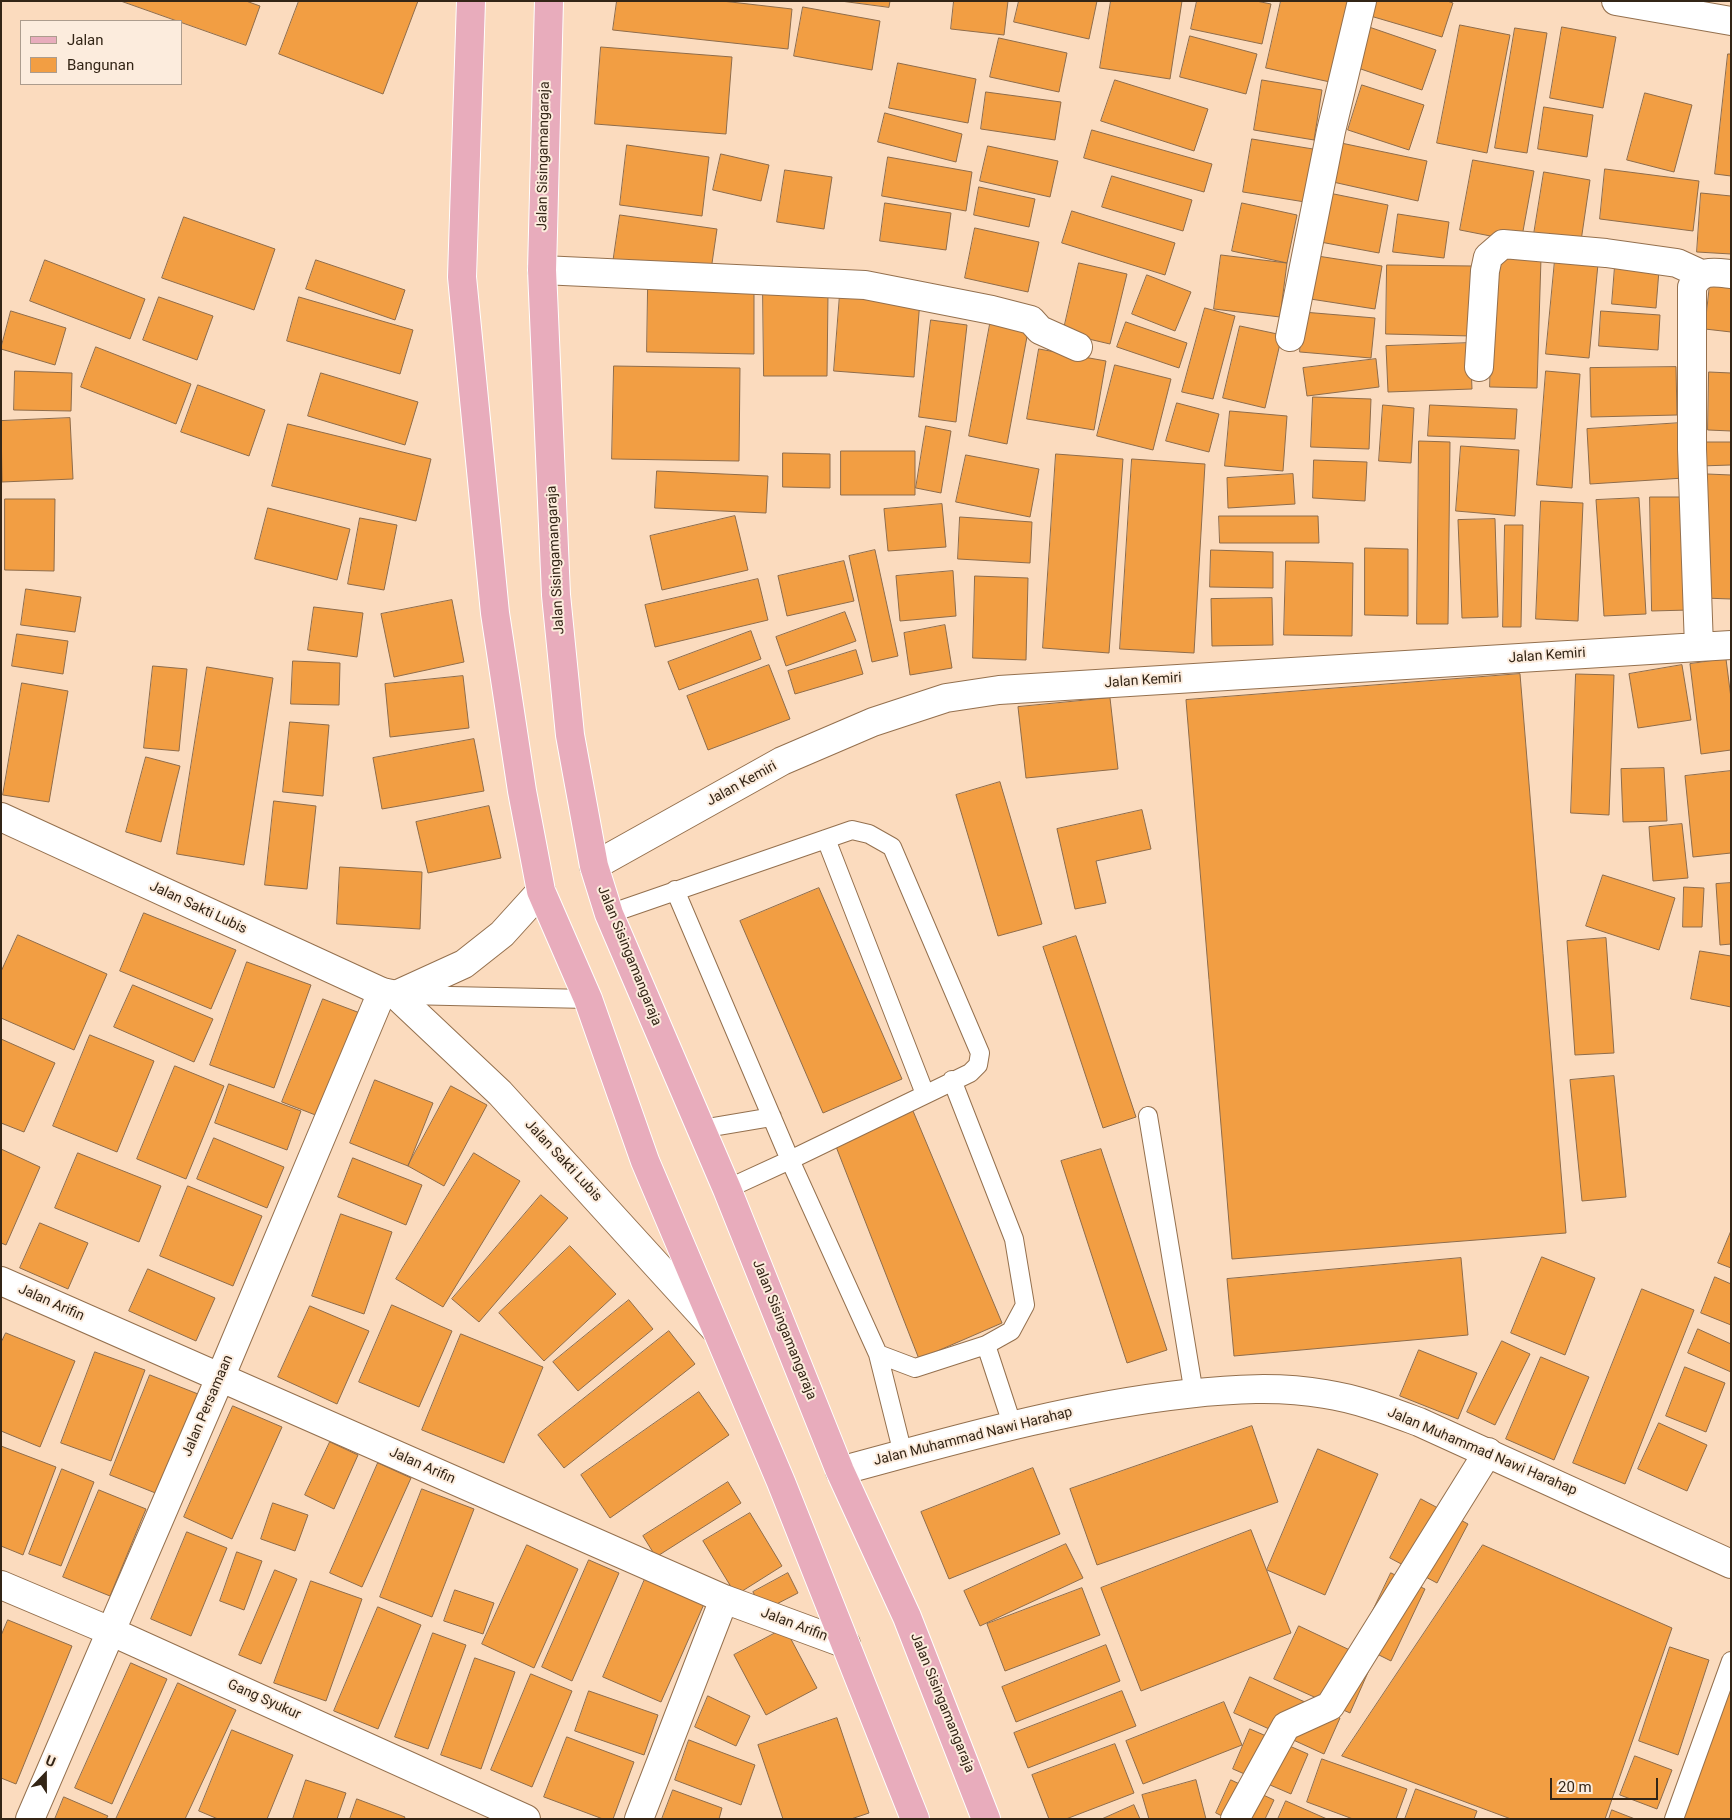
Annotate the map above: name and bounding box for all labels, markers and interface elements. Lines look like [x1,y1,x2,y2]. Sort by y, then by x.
legend [20,20,182,85]
text: Jalan [67,31,104,49]
text: Bangunan [67,56,134,74]
street label: Jalan Sisingamangaraja [534,81,554,231]
street label: Jalan Sisingamangaraja [544,485,568,635]
street label: Jalan Kemiri [1508,645,1586,667]
street label: Jalan Kemiri [1104,670,1182,692]
street label: Jalan Kemiri [704,758,780,810]
street label: Jalan Sakti Lubis [147,878,249,938]
street label: Jalan Sisingamangaraja [593,884,665,1028]
street label: Jalan Sakti Lubis [521,1117,605,1205]
street label: Jalan Sisingamangaraja [748,1258,820,1402]
street label: Jalan Arifin [15,1281,87,1325]
street label: Jalan Persamaan [179,1353,237,1459]
street label: Jalan Muhammad Nawi Harahap [872,1404,1074,1470]
street label: Jalan Muhammad Nawi Harahap [1385,1404,1579,1500]
street label: Jalan Arifin [386,1444,458,1488]
street label: Jalan Arifin [758,1605,830,1645]
street label: Jalan Sisingamangaraja [906,1631,978,1775]
street label: Gang Syukur [225,1676,303,1724]
north arrow [20,1750,70,1800]
text: U [43,1752,58,1770]
scale bar [1552,1768,1660,1800]
text: 20 m [1558,1778,1592,1796]

